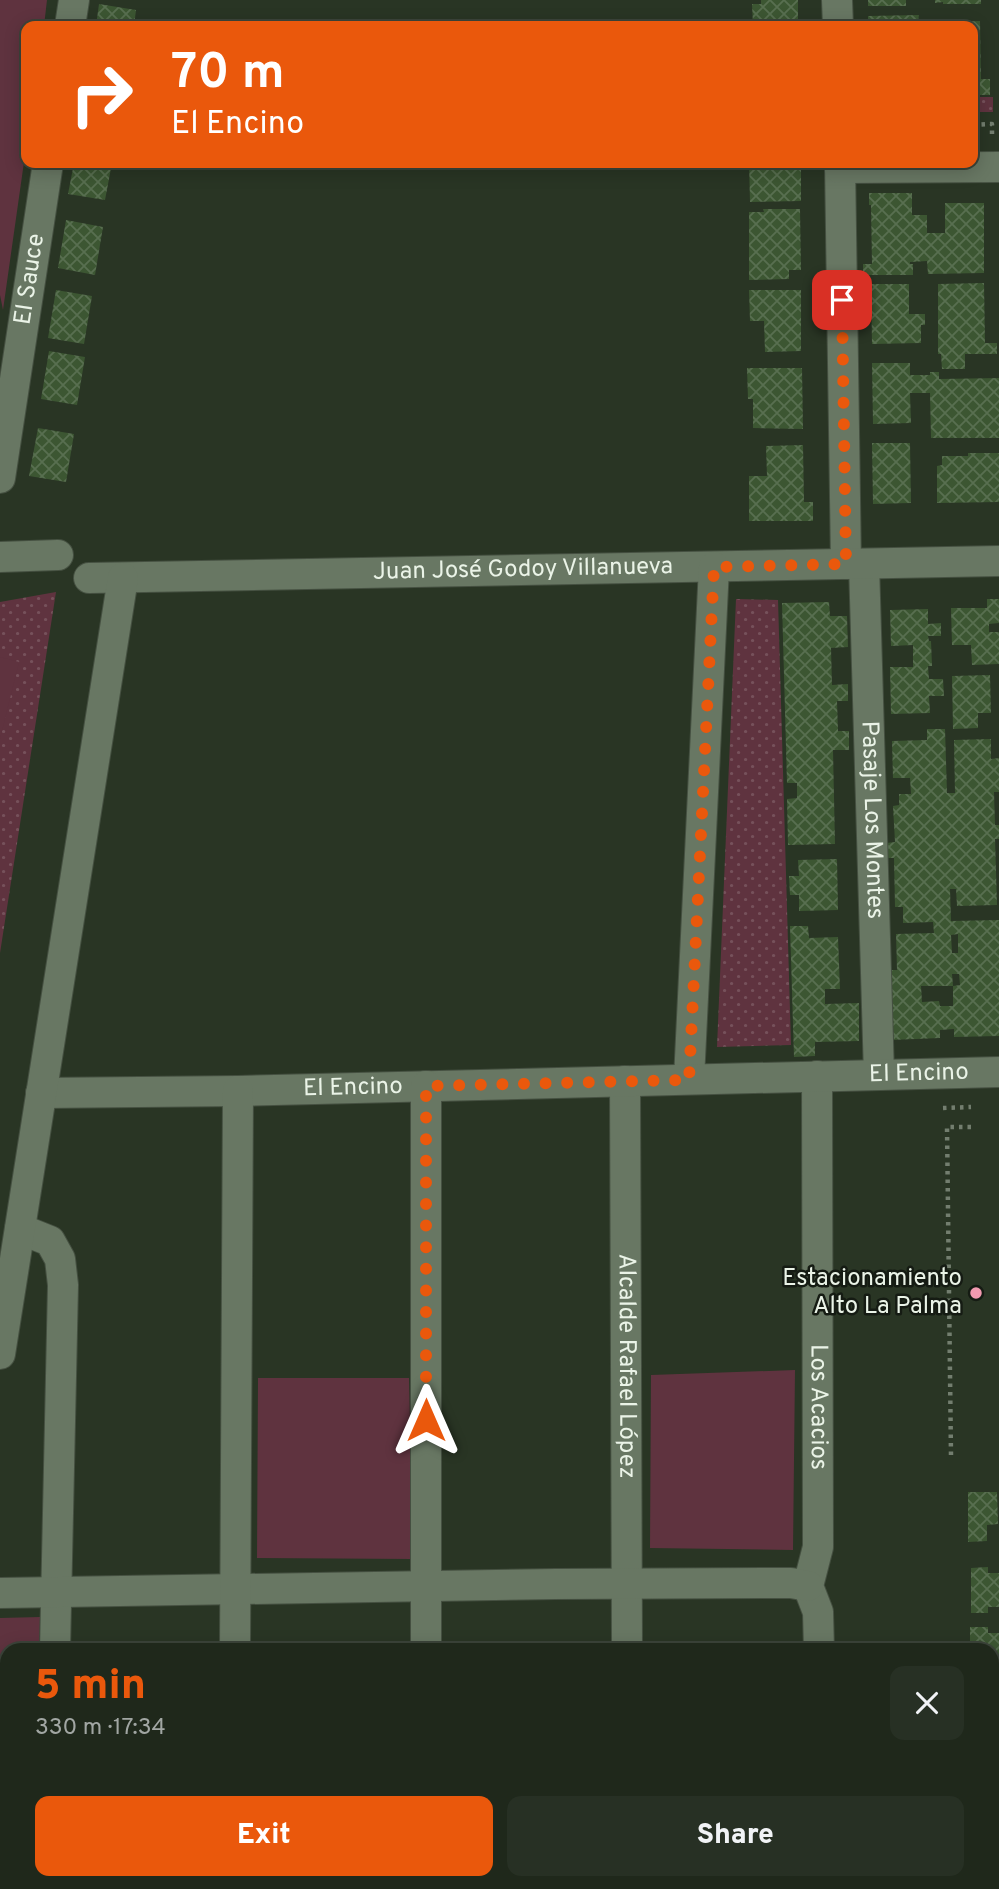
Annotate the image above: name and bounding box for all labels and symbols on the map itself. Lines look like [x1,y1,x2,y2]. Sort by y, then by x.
street label: El Sauce [9,232,52,327]
pin [812,270,872,330]
street label: Juan José Godoy Villanueva [373,552,673,588]
street label: Pasaje Los Montes [854,720,889,919]
street label: El Encino [868,1058,969,1090]
street label: El Encino [303,1072,403,1104]
street label: Alcalde Rafael López [611,1253,641,1479]
place label: Estacionamiento Alto La Palma [782,1264,962,1322]
marker: Estacionamiento Alto La Palma [968,1285,984,1301]
street label: Los Acacios [803,1344,833,1470]
position arrow [389,1383,463,1457]

